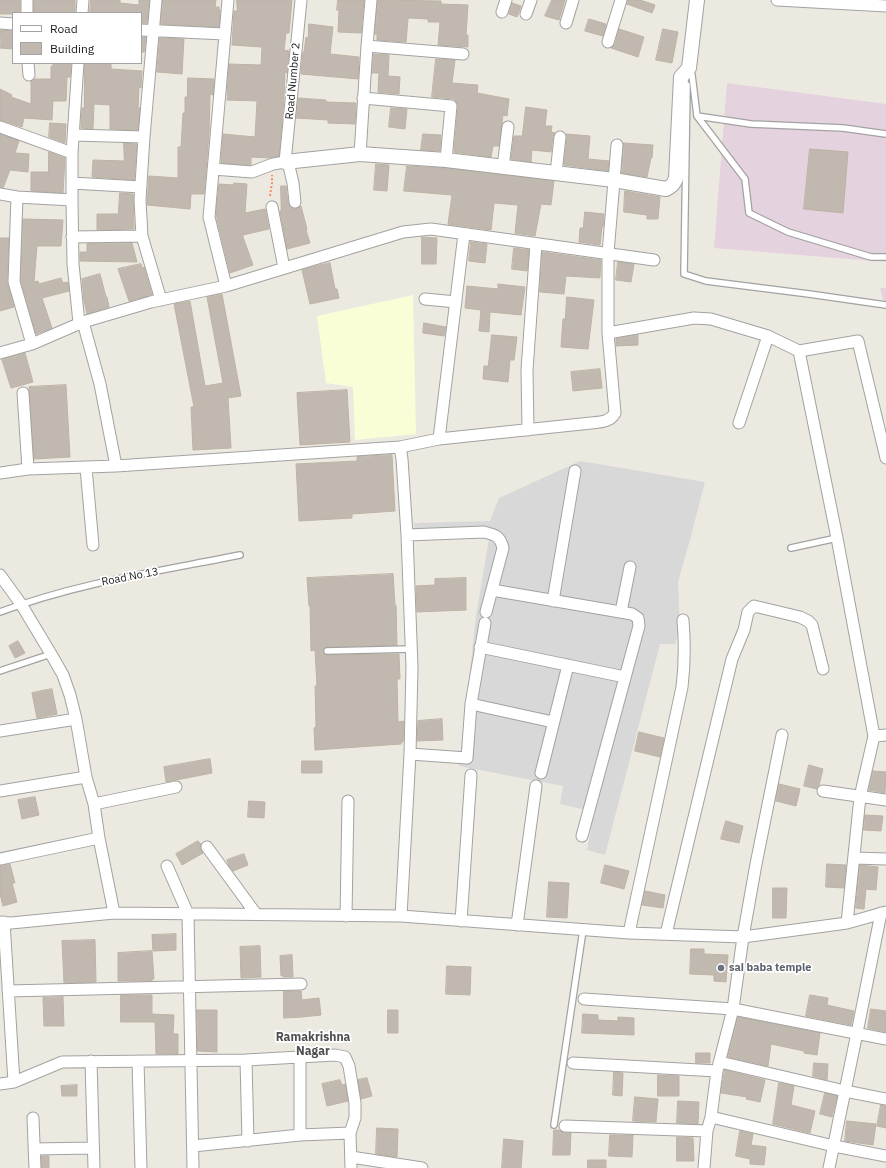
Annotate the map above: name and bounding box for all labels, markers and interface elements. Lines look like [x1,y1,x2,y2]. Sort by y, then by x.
legend [12,12,142,64]
text: Road [50,21,78,36]
text: Building [50,41,94,56]
street label: Road Number 2 [283,42,303,120]
street label: Road No 13 [100,565,160,589]
place label: sai baba temple [729,961,811,975]
marker: sai baba temple [716,963,726,973]
district label: Ramakrishna Nagar [276,1031,350,1059]

